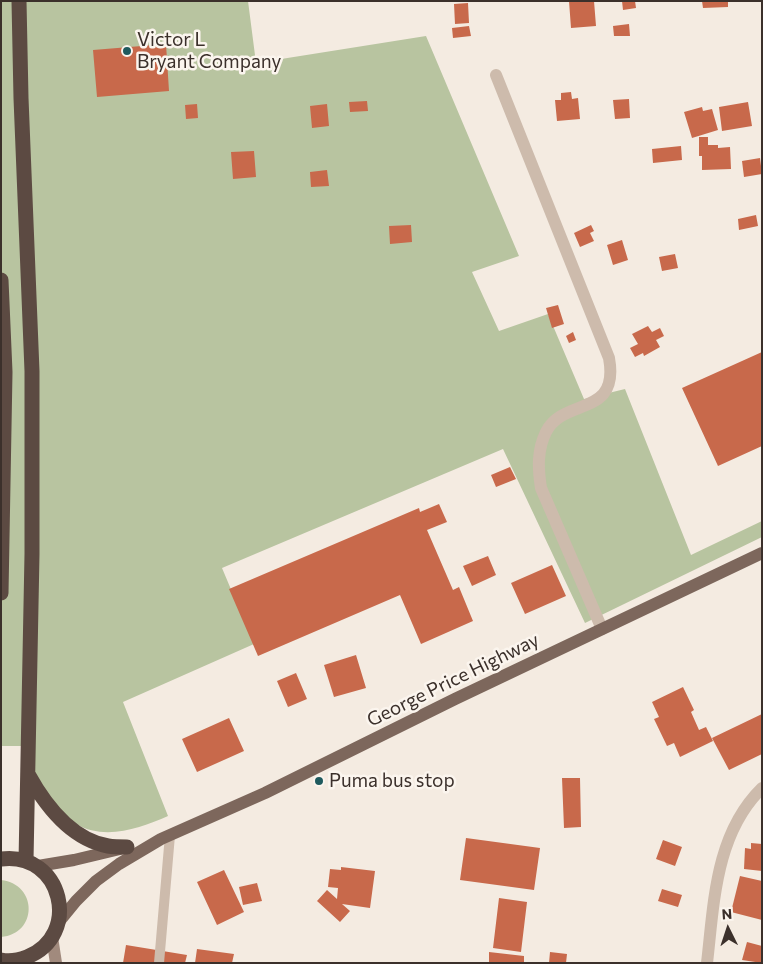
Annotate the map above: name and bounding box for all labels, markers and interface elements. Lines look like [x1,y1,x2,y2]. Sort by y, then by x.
place label: Victor L Bryant Company [137,29,281,73]
marker: Victor L Bryant Company [121,45,133,57]
street label: George Price Highway [363,628,543,732]
place label: Puma bus stop [329,770,455,792]
marker: Puma bus stop [313,775,325,787]
north arrow [703,904,753,954]
text: N [721,905,733,922]

